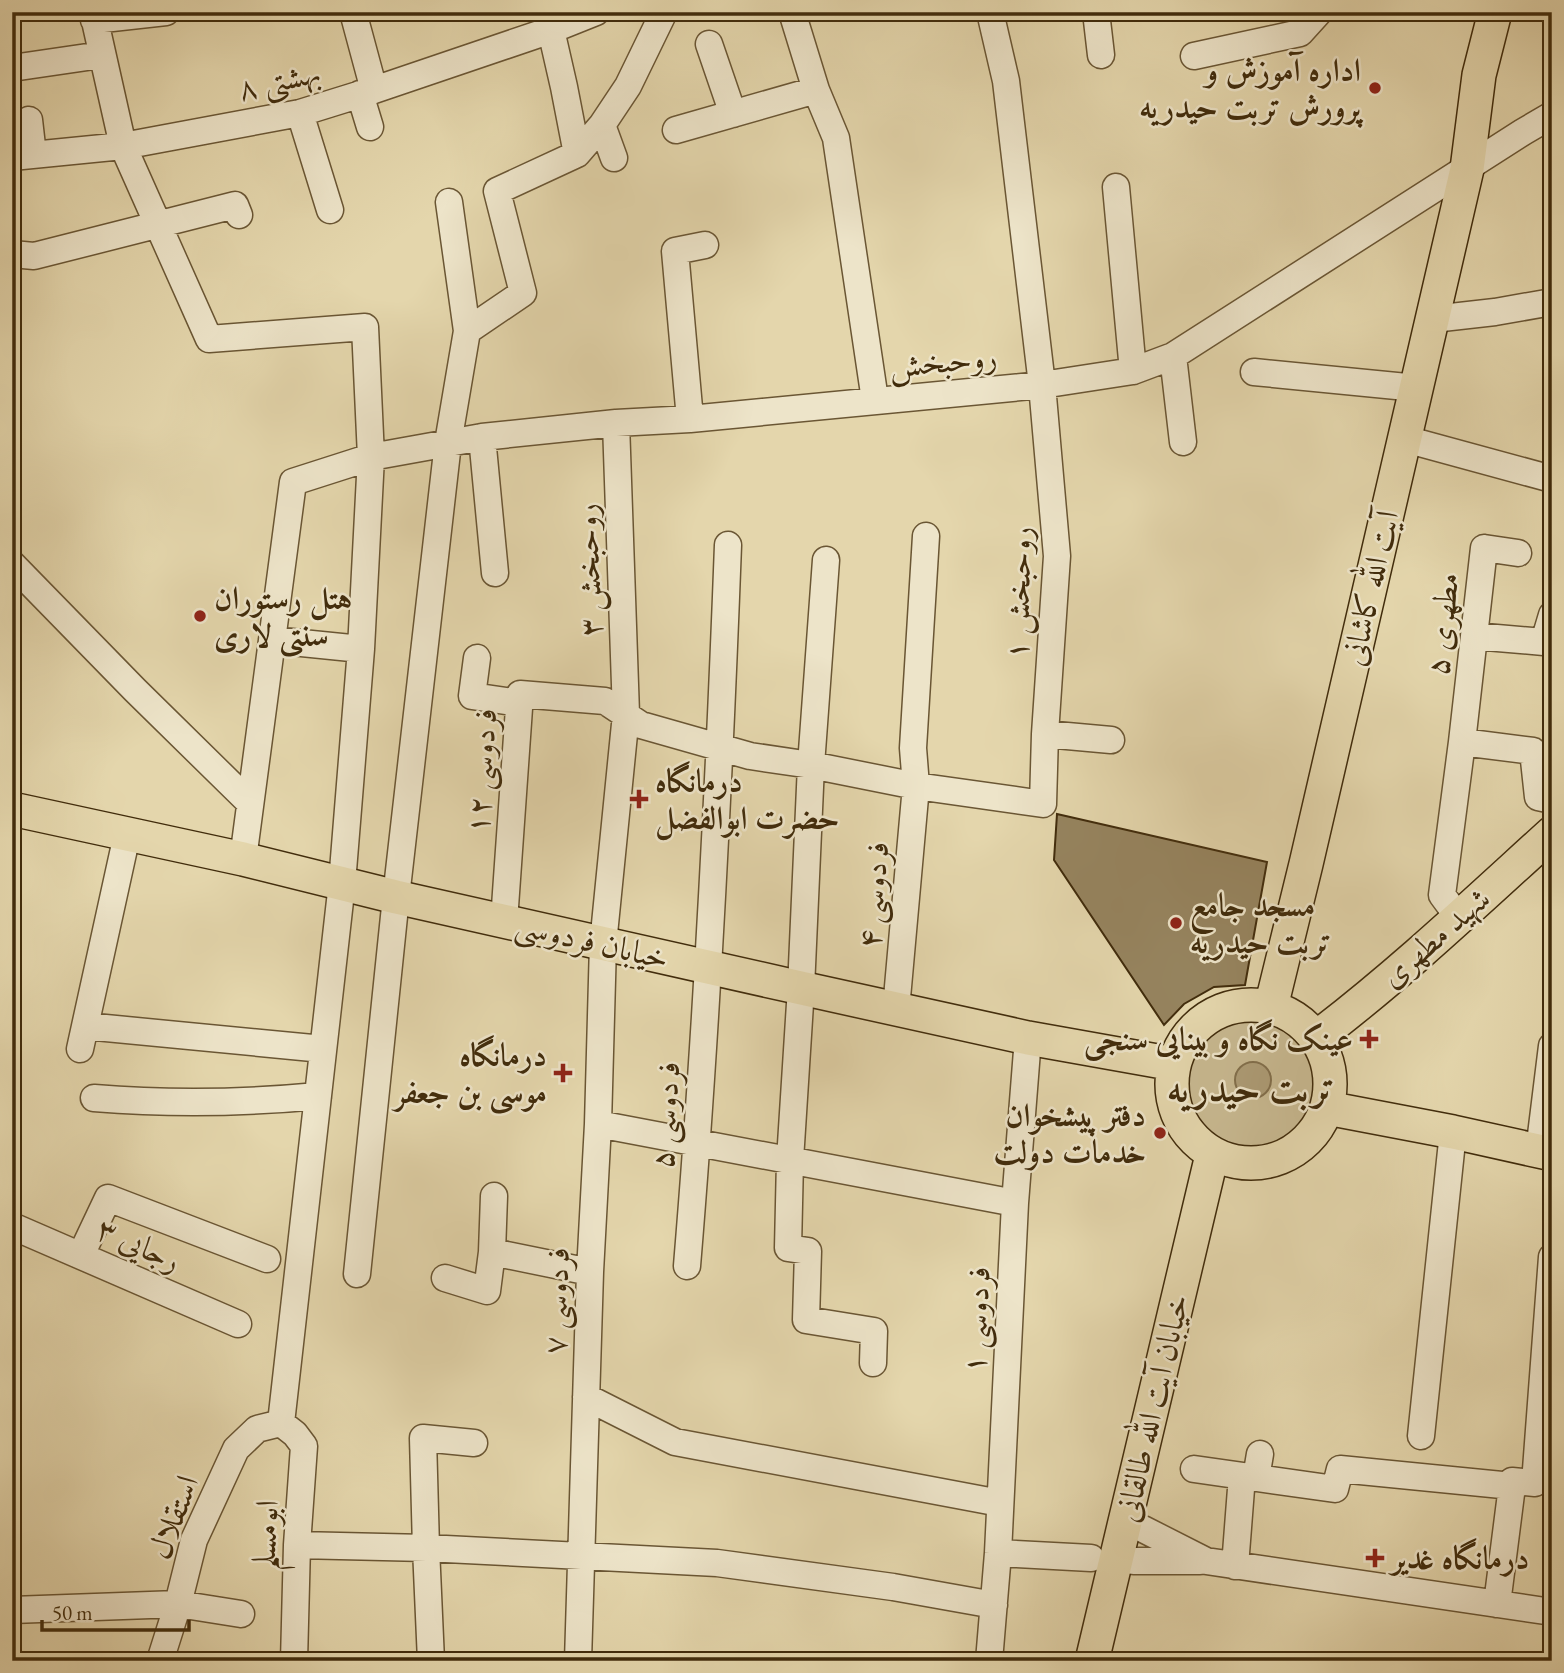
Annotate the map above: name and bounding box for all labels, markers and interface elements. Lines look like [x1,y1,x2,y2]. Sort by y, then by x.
place label: اداره آموزش و پرورش تربت حیدریه [1139,49,1364,128]
street label: بهشتی ۸ [234,50,325,112]
marker: اداره آموزش و پرورش تربت حیدریه [1367,80,1383,96]
street label: روحبخش [887,335,999,388]
street label: آیت الله کاشانی [1328,502,1409,670]
street label: روحبخش ۳ [565,503,612,637]
street label: روحبخش ۱ [995,526,1042,660]
street label: مطهری ۵ [1416,571,1468,677]
place label: هتل رستوران سنتی لاری [214,577,352,658]
marker: هتل رستوران سنتی لاری [192,608,208,624]
street label: فردوسی ۱۲ [456,707,508,835]
place label: درمانگاه حضرت ابوالفضل [655,760,840,841]
marker: درمانگاه حضرت ابوالفضل [629,789,649,809]
street label: فردوسی ۴ [847,840,901,950]
street label: شهید مطهری [1371,878,1499,996]
place label: مسجد جامع تربت حیدریه [1190,884,1331,963]
street label: خیابان فردوسی [511,903,673,981]
marker: مسجد جامع تربت حیدریه [1168,915,1184,931]
place label: عینک نگاه و بینایی سنجی [1084,1018,1353,1061]
marker: عینک نگاه و بینایی سنجی [1359,1029,1379,1049]
place label: درمانگاه موسی بن جعفر [391,1034,547,1115]
street label: فردوسی ۵ [640,1060,692,1170]
marker: درمانگاه موسی بن جعفر [553,1063,573,1083]
district label: تربت حیدریه [1167,1063,1335,1112]
place label: دفتر پیشخوان خدمات دولت [993,1094,1146,1173]
marker: دفتر پیشخوان خدمات دولت [1152,1125,1168,1141]
street label: رجایی ۳ [90,1207,188,1281]
street label: فردوسی ۷ [533,1247,581,1355]
street label: فردوسی ۱ [952,1265,1002,1375]
street label: خیابان آیت الله طالقانی [1101,1289,1199,1526]
street label: استقلال [138,1469,208,1565]
street label: ابومسلم [242,1499,299,1572]
place label: درمانگاه غدیر [1388,1537,1529,1579]
marker: درمانگاه غدیر [1365,1548,1385,1568]
scale bar [42,1589,189,1633]
text: 50 m [52,1599,93,1626]

